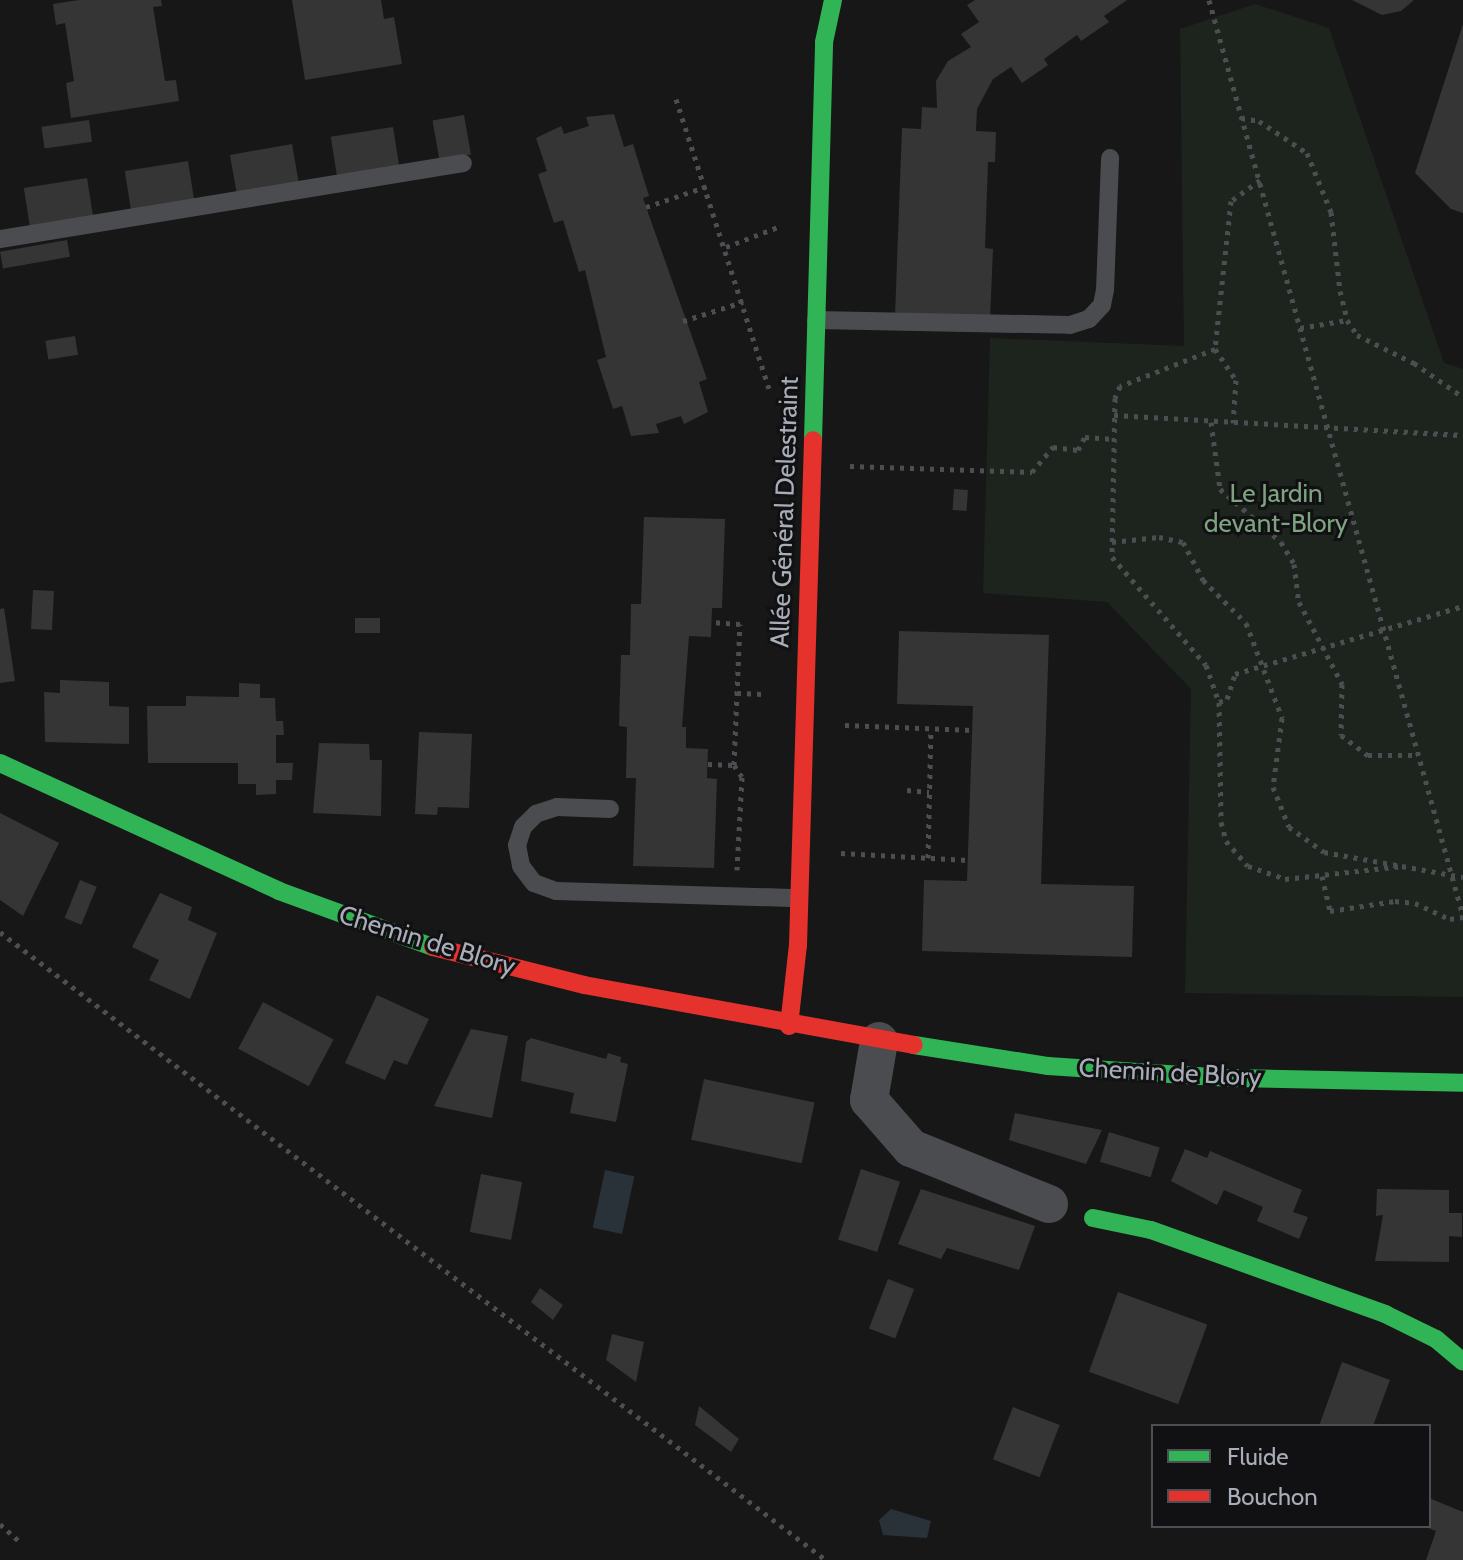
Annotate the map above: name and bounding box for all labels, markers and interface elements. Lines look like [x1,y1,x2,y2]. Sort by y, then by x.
street label: Allée Général Delestraint [765,376,805,648]
park label: Le Jardin devant-Blory [1204,478,1348,540]
street label: Chemin de Blory [335,899,519,983]
street label: Chemin de Blory [1078,1053,1262,1093]
legend [1151,1424,1431,1528]
text: Fluide [1227,1442,1289,1471]
text: Bouchon [1227,1482,1318,1511]

